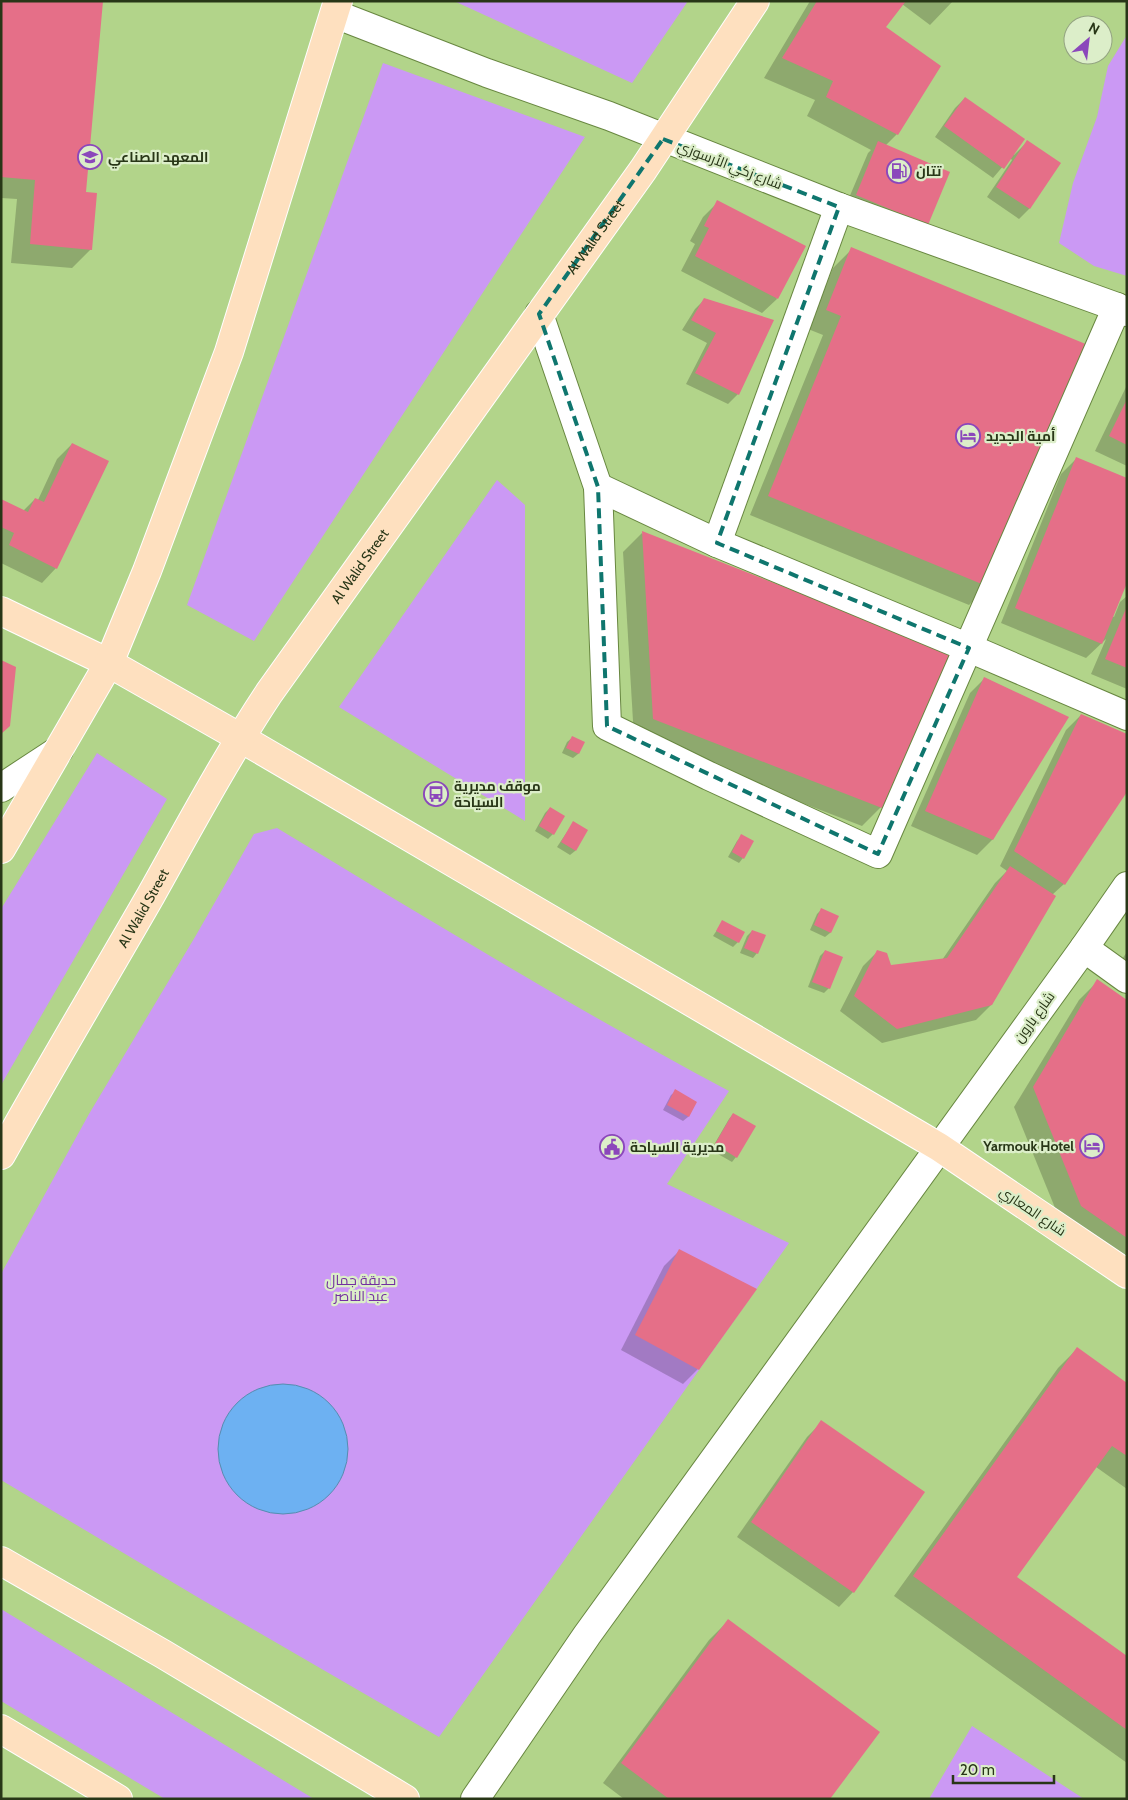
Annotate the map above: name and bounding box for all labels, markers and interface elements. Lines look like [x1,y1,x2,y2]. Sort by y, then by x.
north arrow [1063,15,1113,65]
text: N [1086,18,1103,39]
street label: شارع زكي الأرسوزي [674,137,785,196]
school or university icon: المعهد الصناعي [77,144,103,170]
place label: المعهد الصناعي [108,148,208,169]
fuel station icon: تتان [886,158,912,184]
place label: تتان [916,162,942,180]
street label: Al Walid Street [562,196,628,278]
hotel icon: أمية الجديد [955,423,981,449]
place label: أمية الجديد [986,427,1055,445]
street label: Al Walid Street [327,525,393,607]
place label: موقف مديرية السياحة [454,777,541,811]
bus stop icon: موقف مديرية السياحة [423,781,449,807]
street label: Al Walid Street [114,865,173,951]
street label: شارع بارون [1009,988,1059,1046]
hotel icon: Yarmouk Hotel [1079,1133,1105,1159]
public building icon: مديرية السياحة [599,1134,625,1160]
place label: Yarmouk Hotel [982,1137,1074,1155]
place label: مديرية السياحة [630,1138,724,1156]
street label: شارع المعاري [995,1182,1070,1242]
park label: حديقة جمال عبد الناصر [326,1271,396,1305]
scale bar [953,1752,1054,1784]
text: 20 m [960,1761,995,1779]

